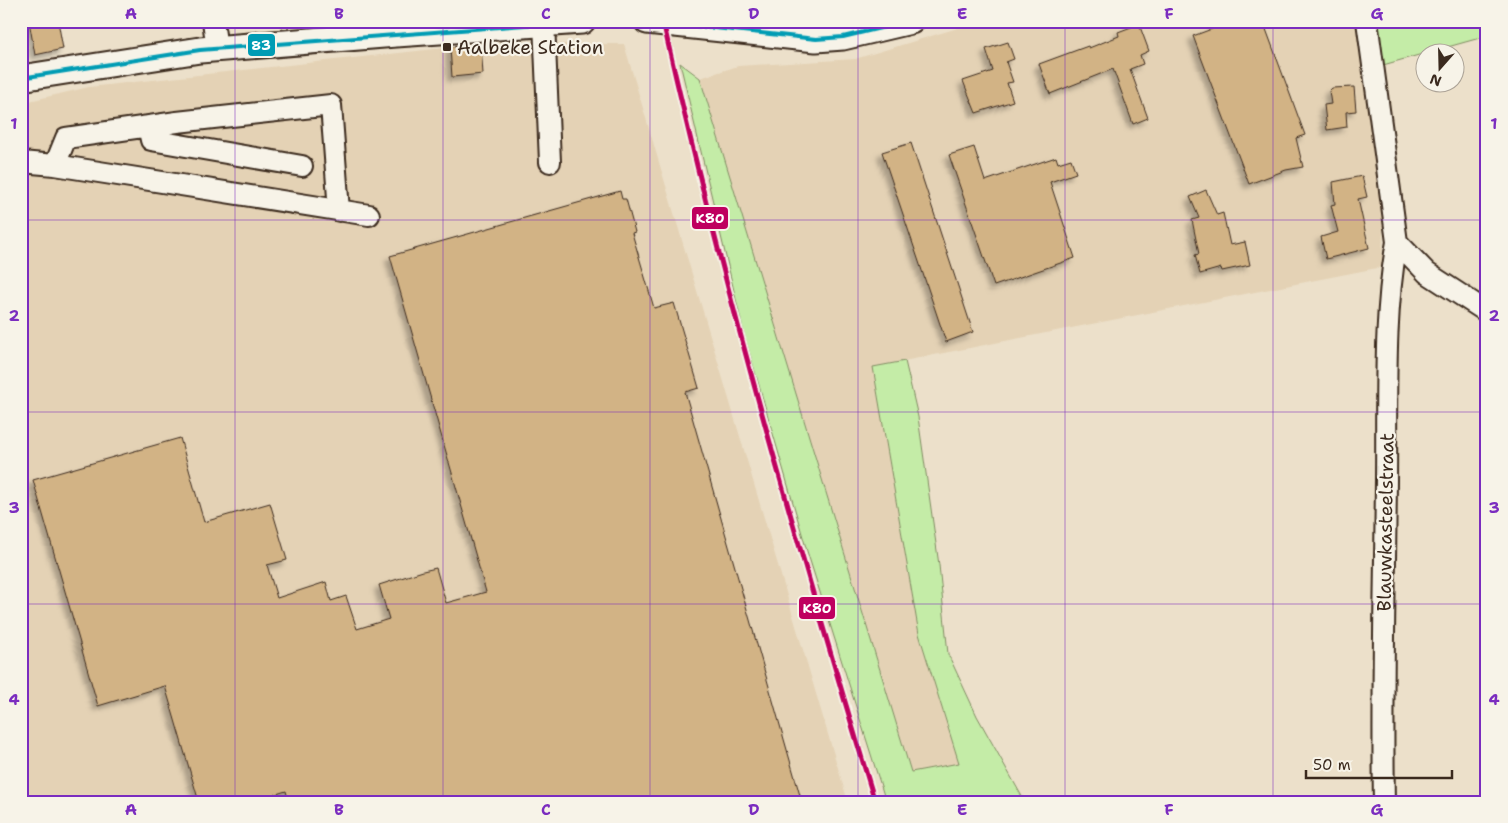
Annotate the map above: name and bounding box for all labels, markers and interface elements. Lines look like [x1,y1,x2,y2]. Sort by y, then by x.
text: A [125,3,137,24]
text: B [334,3,344,24]
text: C [541,3,551,24]
text: D [748,3,760,24]
text: E [957,3,967,24]
text: F [1164,3,1174,24]
text: G [1371,3,1384,24]
line badge: 83 [247,33,276,57]
place label: Aalbeke Station [457,35,604,60]
text: 83 [251,36,271,54]
marker: Aalbeke Station [441,41,453,53]
north arrow [1416,42,1466,92]
text: N [1427,70,1444,91]
text: 1 [10,113,18,134]
text: 1 [1490,113,1498,134]
line badge: K80 [691,206,729,230]
text: K80 [695,209,725,227]
text: 2 [8,305,20,326]
text: 2 [1488,305,1500,326]
street label: Blauwkasteelstraat [1371,432,1400,612]
text: 3 [8,497,20,518]
text: 3 [1488,497,1500,518]
line badge: K80 [798,596,836,620]
text: K80 [802,599,832,617]
text: 4 [8,689,20,710]
text: 4 [1488,689,1500,710]
scale bar [1306,748,1452,780]
text: 50 m [1313,755,1351,775]
text: A [125,799,137,820]
text: B [334,799,344,820]
text: C [541,799,551,820]
text: D [748,799,760,820]
text: E [957,799,967,820]
text: F [1164,799,1174,820]
text: G [1371,799,1384,820]

